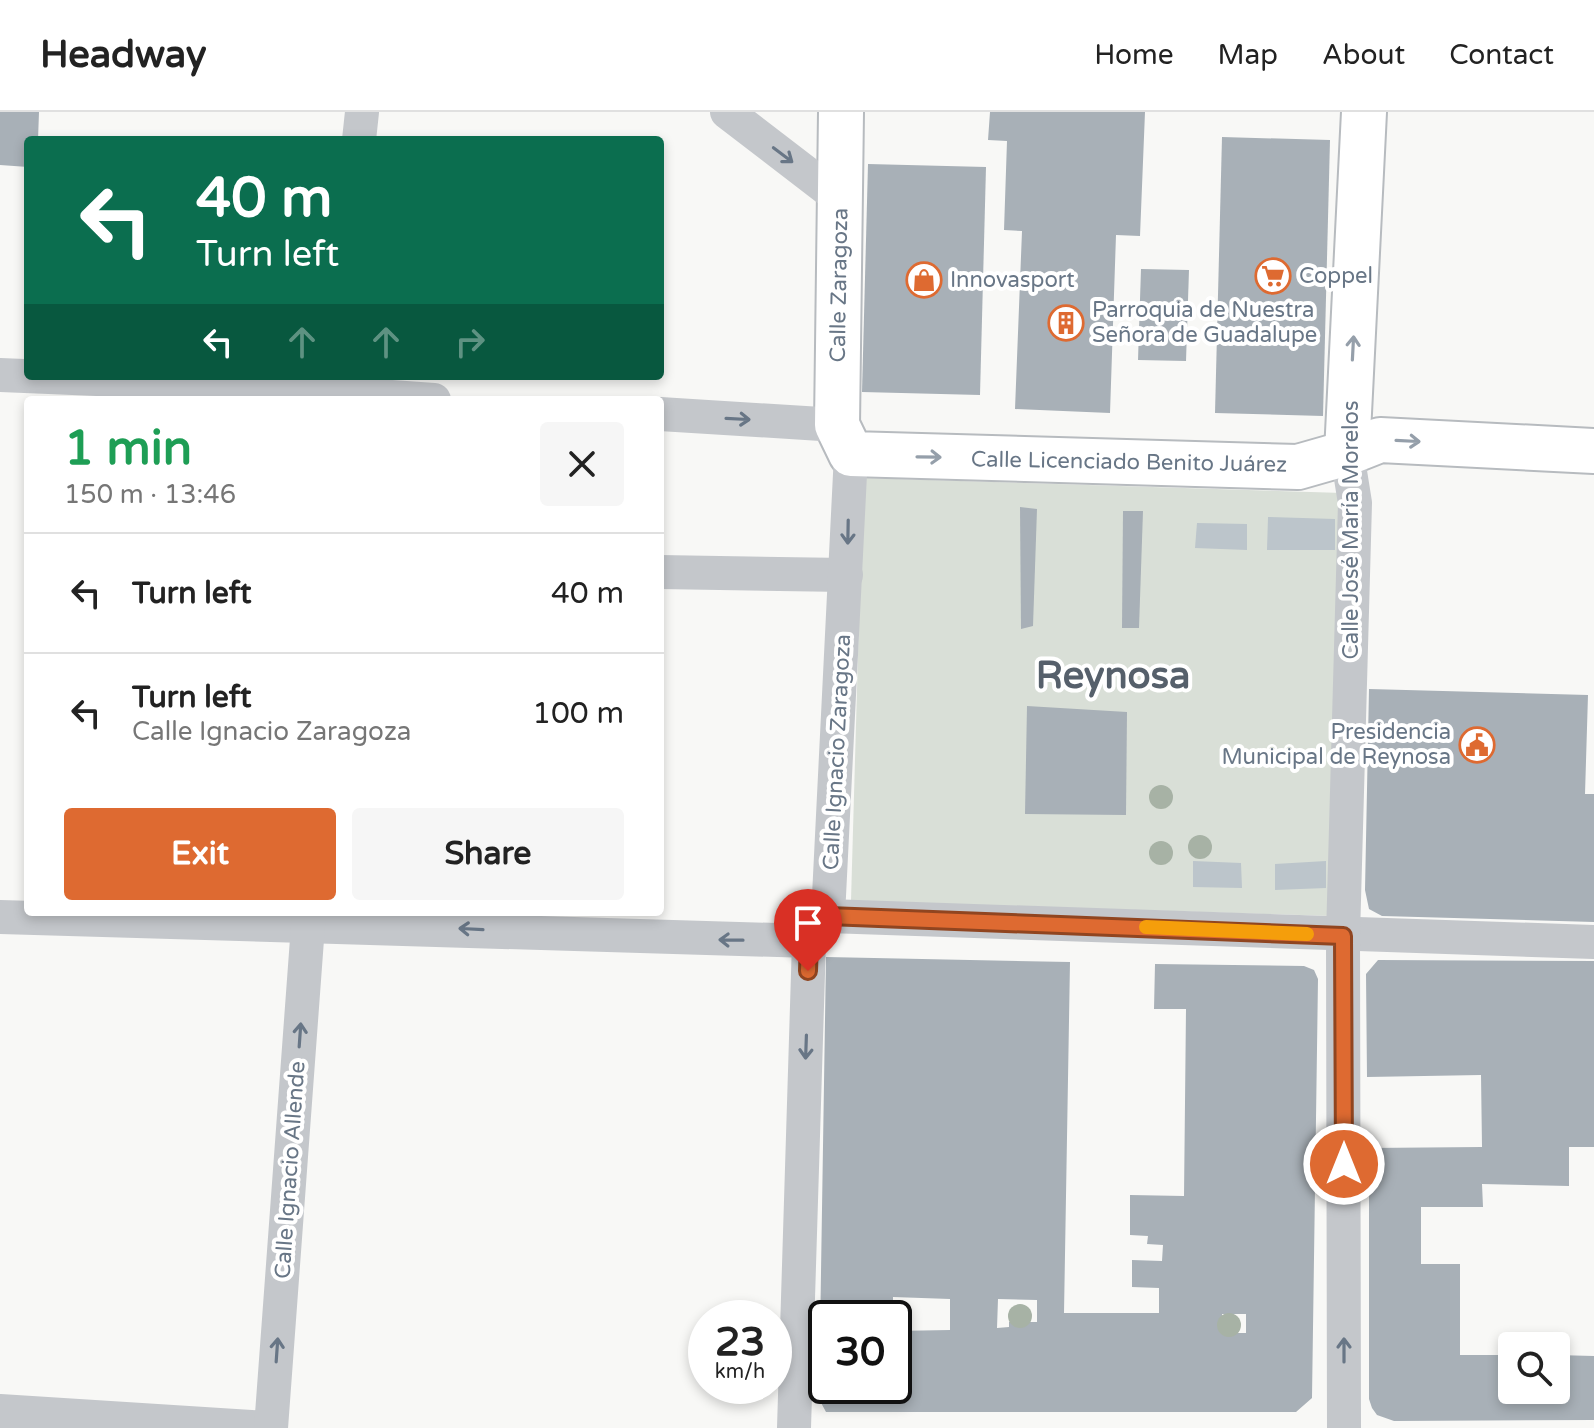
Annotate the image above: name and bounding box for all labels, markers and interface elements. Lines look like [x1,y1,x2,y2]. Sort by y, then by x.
text: Headway [40,32,206,78]
text: Home [1094,38,1174,72]
text: Map [1218,38,1278,72]
text: About [1322,38,1405,72]
text: Contact [1449,38,1554,72]
one-way arrow [772,146,793,163]
text: 40 m [196,165,332,232]
icon: left [64,168,168,272]
street label: Calle Zaragoza [825,208,853,362]
text: Turn left [196,233,339,276]
supermarket icon: Coppel [1254,257,1292,295]
shop icon: Innovasport [905,261,943,299]
place label: Coppel [1299,263,1373,289]
place label: Innovasport [950,267,1075,293]
place label: Parroquia de Nuestra Señora de Guadalupe [1092,297,1317,348]
building icon: Parroquia de Nuestra Señora de Guadalupe [1047,304,1085,342]
icon: left [196,320,240,364]
icon: ahead [280,320,324,364]
icon: ahead [364,320,408,364]
icon: right [448,320,492,364]
one-way arrow [1345,335,1360,362]
street label: Calle José María Morelos [1338,400,1364,660]
one-way arrow [724,412,751,427]
text: 1 min [64,420,192,478]
button: close [540,422,624,506]
one-way arrow [1394,434,1421,449]
street label: Calle Licenciado Benito Juárez [971,446,1287,478]
one-way arrow [915,450,942,465]
text: 150 m · 13:46 [64,479,236,510]
one-way arrow [841,518,856,545]
icon: left [64,571,108,615]
text: Turn left [132,575,251,612]
text: 40 m [551,575,624,612]
street label: Calle Ignacio Zaragoza [818,633,856,871]
district label: Reynosa [1036,653,1190,699]
text: Turn left [132,679,251,716]
icon: left [64,691,108,735]
text: 100 m [532,695,624,732]
text: Calle Ignacio Zaragoza [132,716,411,747]
place label: Presidencia Municipal de Reynosa [1222,719,1451,770]
public building icon: Presidencia Municipal de Reynosa [1458,726,1496,764]
button: Exit [64,808,336,900]
button: Share [352,808,624,900]
pin [774,889,842,971]
icon: arrive [786,901,830,945]
one-way arrow [458,922,485,937]
one-way arrow [718,932,745,948]
one-way arrow [293,1022,308,1049]
one-way arrow [798,1033,813,1060]
street label: Calle Ignacio Allende [269,1060,311,1280]
position arrow [1302,1122,1386,1206]
speed limit sign: 30 [808,1300,912,1404]
text: 23 [715,1318,765,1366]
map controls [1498,1332,1570,1404]
button: search [1498,1332,1570,1404]
one-way arrow [270,1337,285,1364]
one-way arrow [1336,1337,1352,1364]
text: km/h [715,1360,765,1384]

